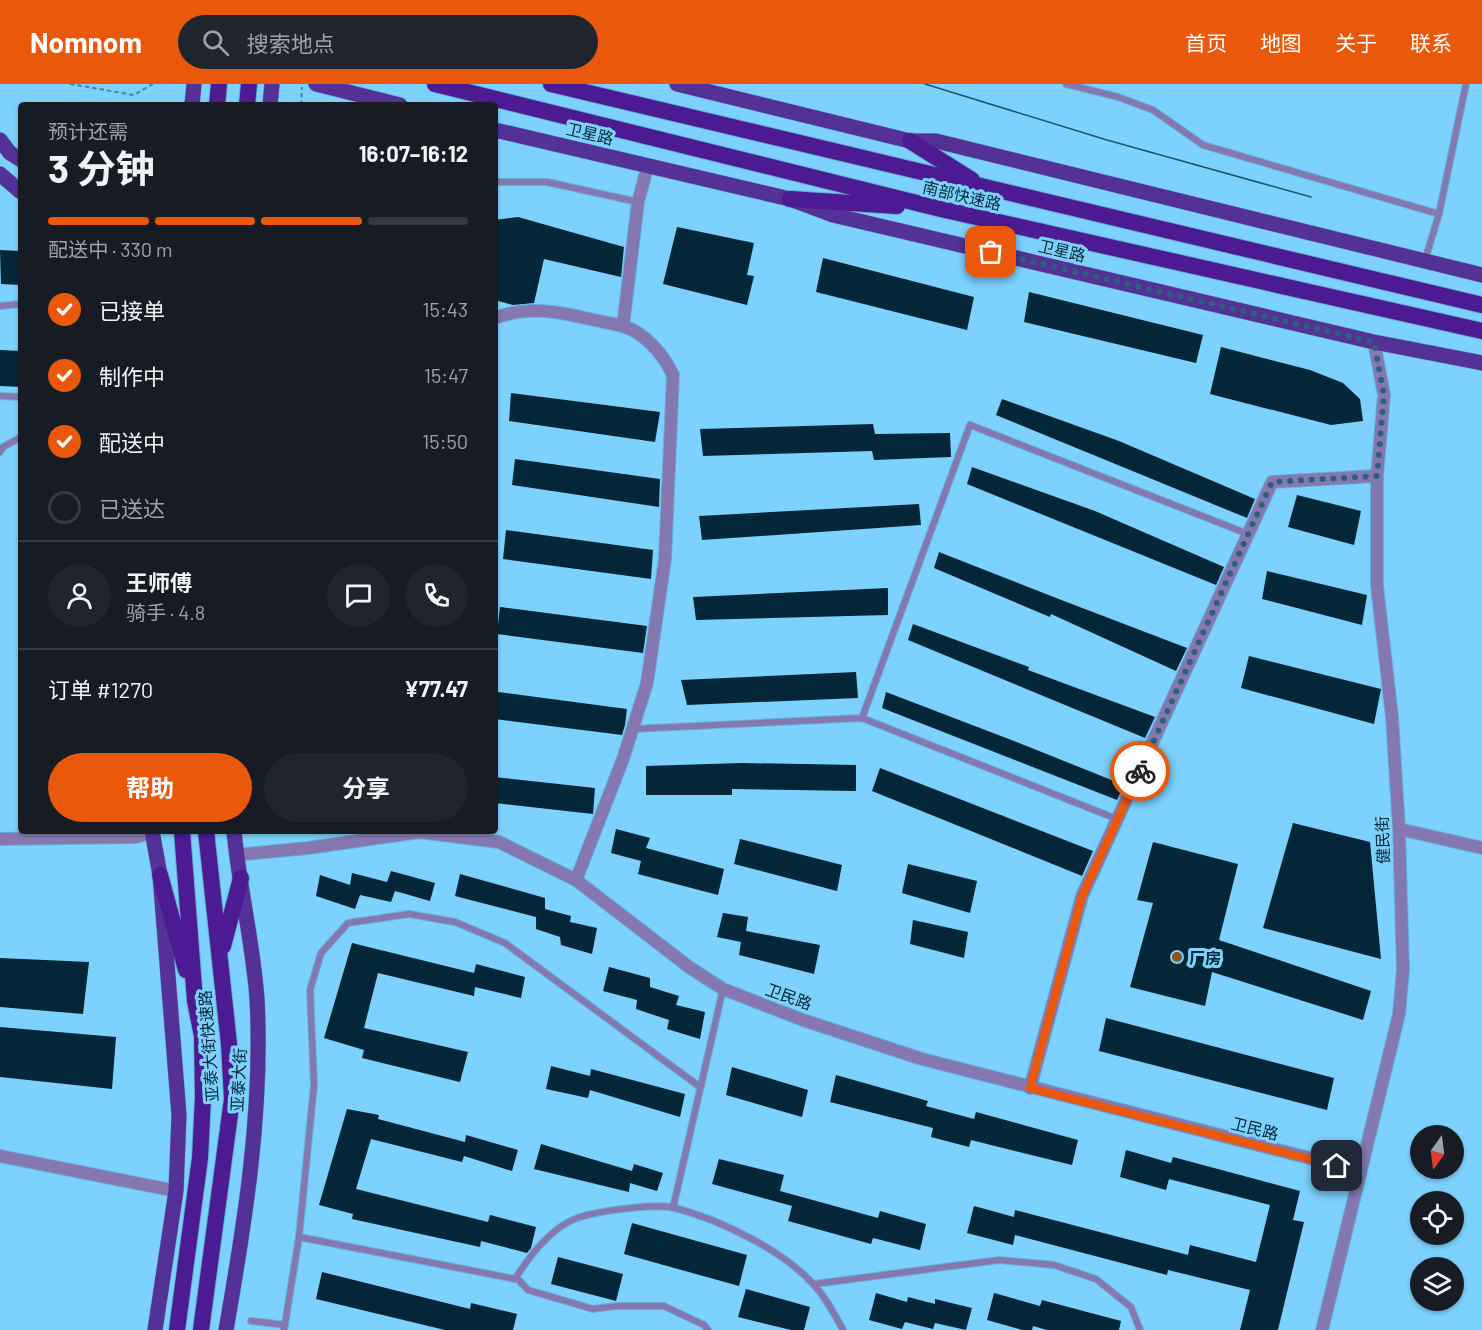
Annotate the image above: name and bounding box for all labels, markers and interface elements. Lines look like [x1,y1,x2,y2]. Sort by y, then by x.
search box [178,15,598,69]
text: Nomnom [30,25,142,59]
icon: search [199,26,232,59]
text: 搜索地点 [247,30,335,56]
text: 首页 [1185,30,1227,55]
text: 地图 [1260,30,1302,55]
text: 关于 [1335,30,1377,55]
text: 联系 [1410,30,1452,55]
street label: 卫星路 [564,118,616,148]
text: 预计还需 [48,119,128,143]
text: 16:07–16:12 [359,140,468,166]
text: 3 分钟 [48,144,155,191]
street label: 南部快速路 [921,177,1003,213]
pin [965,226,1016,277]
icon: bag [974,235,1007,268]
street label: 卫星路 [1036,235,1088,265]
text: 配送中 · 330 m [48,237,173,261]
icon: check [48,293,81,326]
text: 已接单 [99,297,165,323]
text: 15:43 [423,297,468,321]
icon: check [48,359,81,392]
text: 制作中 [99,363,165,389]
text: 15:47 [424,363,468,387]
icon: check [48,425,81,458]
text: 配送中 [99,429,165,455]
text: 15:50 [422,429,468,453]
text: 已送达 [99,495,165,521]
button: person [48,564,111,627]
button: chat [327,564,390,627]
button: phone [405,564,468,627]
text: 王师傅 [126,569,192,595]
text: 骑手 · 4.8 [126,600,205,624]
text: ¥77.47 [404,675,468,701]
text: 订单 #1270 [48,676,153,702]
courier [1110,741,1170,801]
button: 帮助 [48,753,252,822]
button: 分享 [264,753,468,822]
icon: bike [1124,755,1157,788]
street label: 健民街 [1372,816,1392,864]
place label: 厂房 [1189,948,1221,967]
marker: 厂房 [1170,950,1184,964]
street label: 卫民路 [763,979,815,1013]
street label: 亚泰大街快速路 [195,989,221,1103]
street label: 亚泰大街 [227,1048,249,1112]
street label: 卫民路 [1229,1113,1281,1143]
north arrow [1410,1125,1464,1179]
map controls [1410,1125,1464,1311]
pin [1311,1140,1362,1191]
icon: home [1320,1149,1353,1182]
button: locate [1410,1191,1464,1245]
button: layers [1410,1257,1464,1311]

